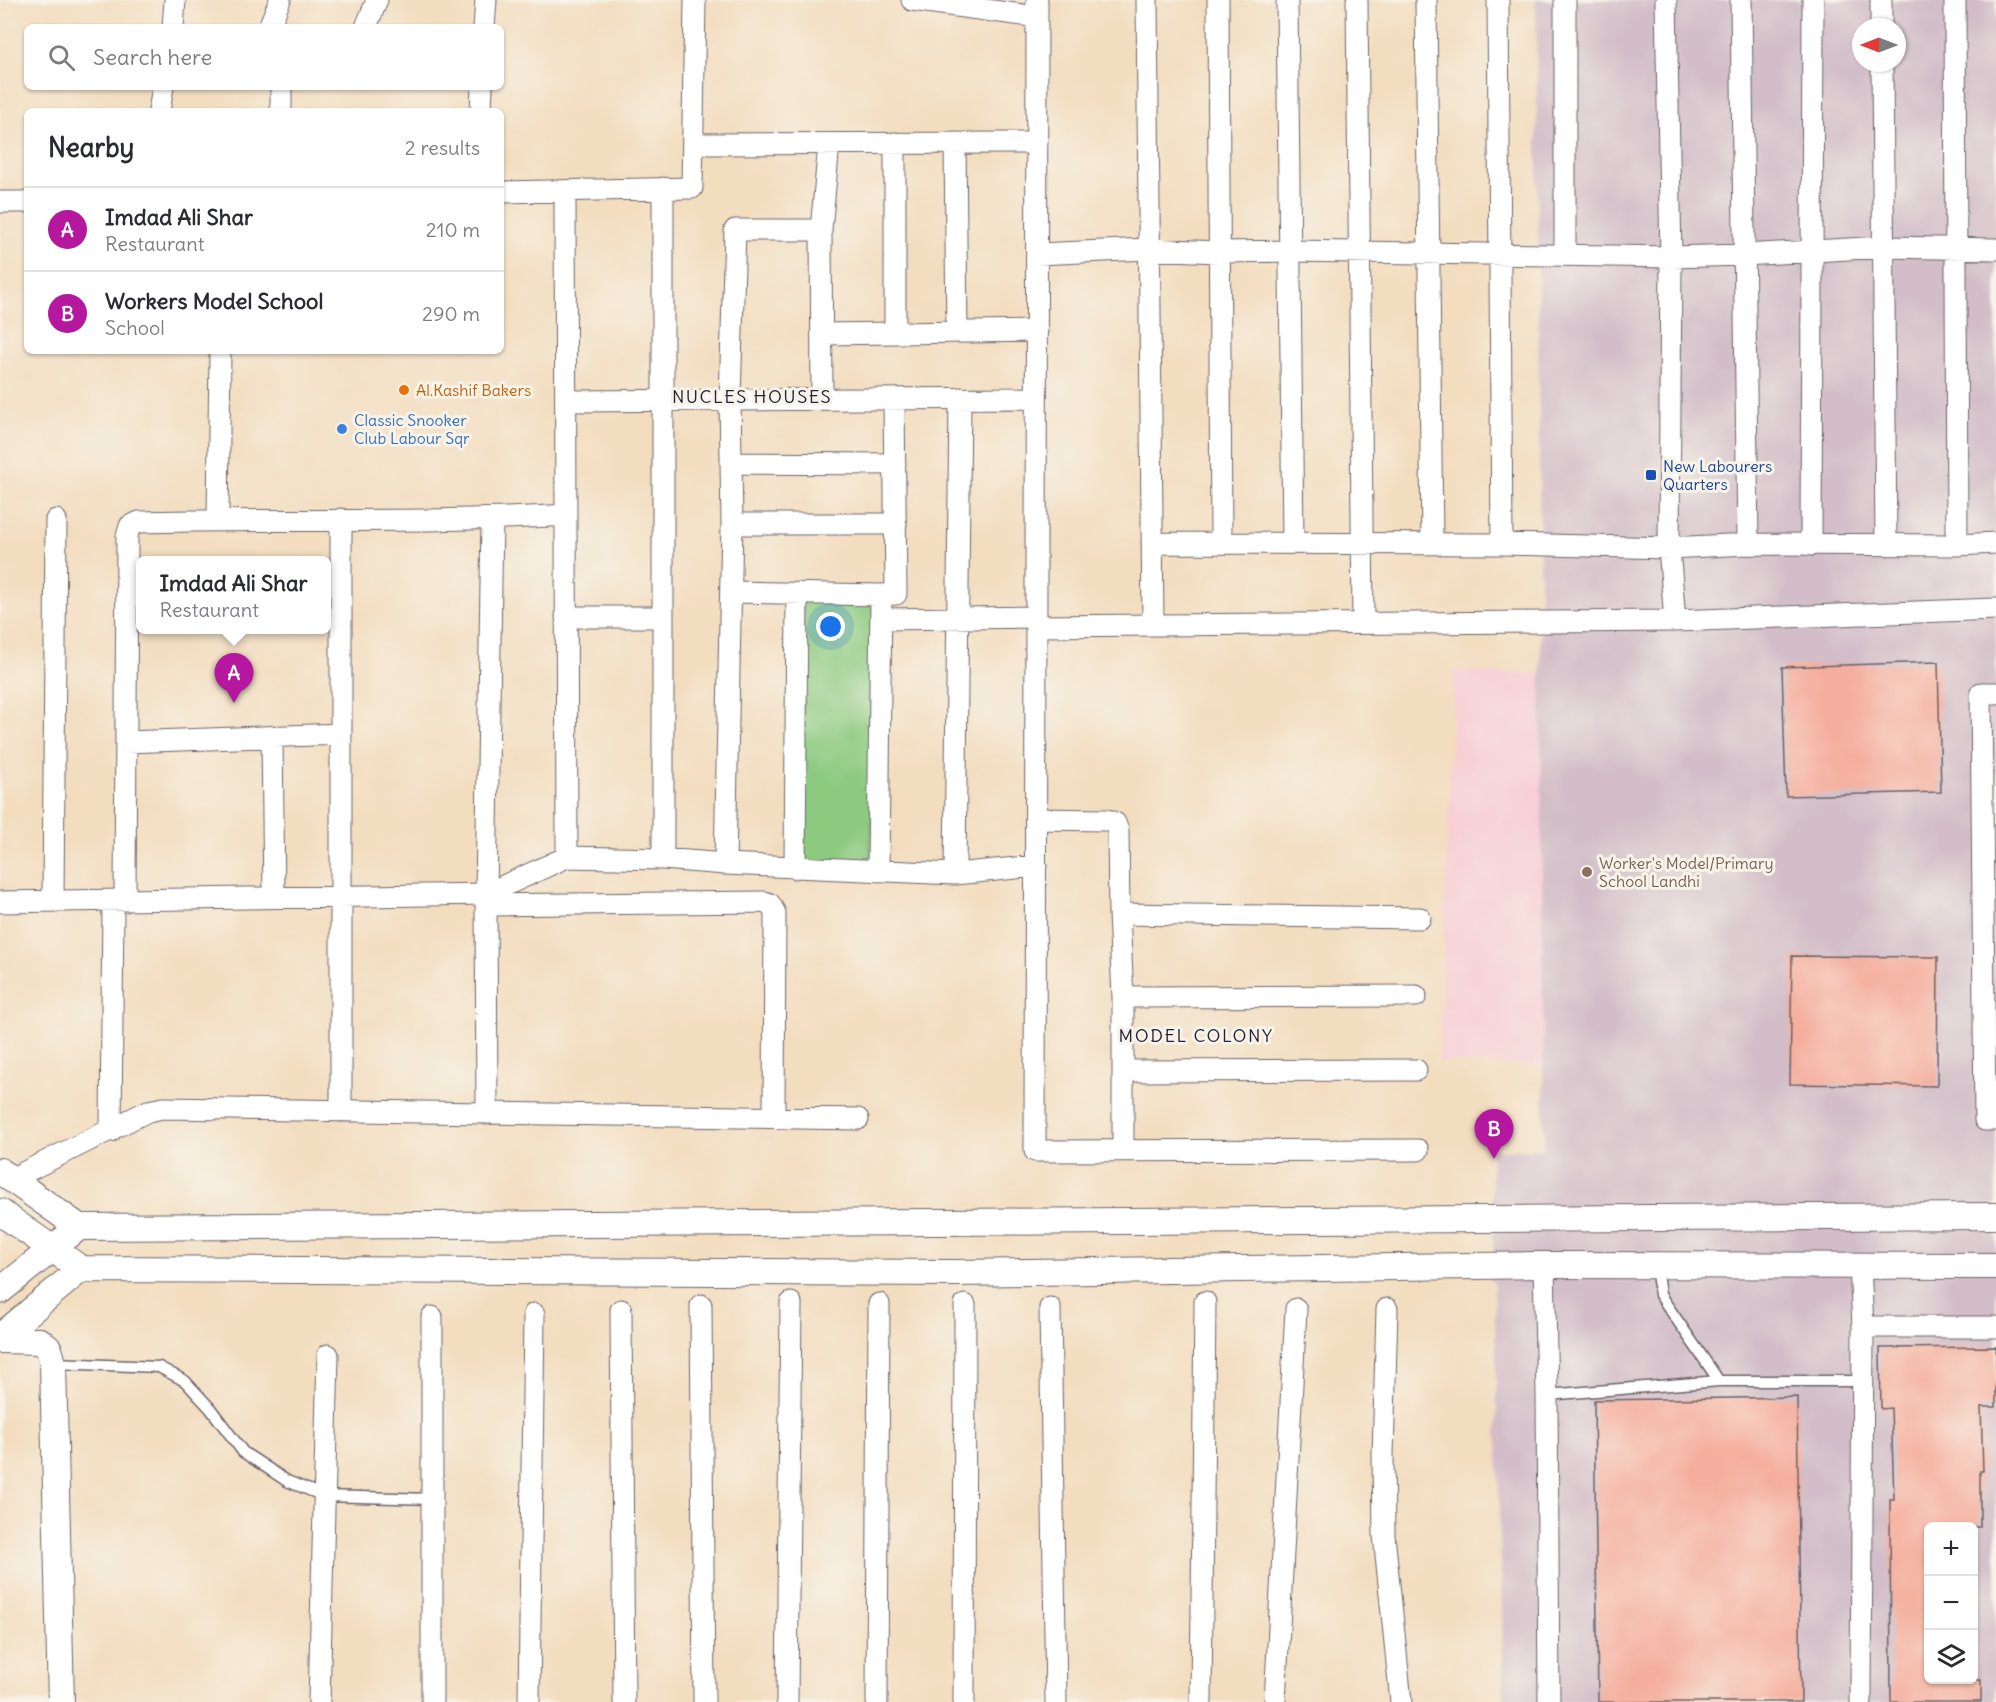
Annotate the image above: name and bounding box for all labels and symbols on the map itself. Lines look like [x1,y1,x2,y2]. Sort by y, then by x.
north arrow [1852,18,1906,72]
place label: Al.Kashif Bakers [416,380,531,400]
marker: Al.Kashif Bakers [397,383,411,397]
district label: NUCLES HOUSES [672,385,832,408]
place label: Classic Snooker Club Labour Sqr [354,410,470,448]
marker: Classic Snooker Club Labour Sqr [335,422,349,436]
place label: New Labourers Quarters [1663,456,1772,494]
marker: New Labourers Quarters [1644,468,1658,482]
your location [816,612,845,641]
pin: A [214,654,254,703]
place label: Worker's Model/Primary School Landhi [1599,853,1774,891]
marker: Worker's Model/Primary School Landhi [1580,865,1594,879]
district label: MODEL COLONY [1119,1024,1273,1047]
pin: B [1474,1110,1514,1159]

